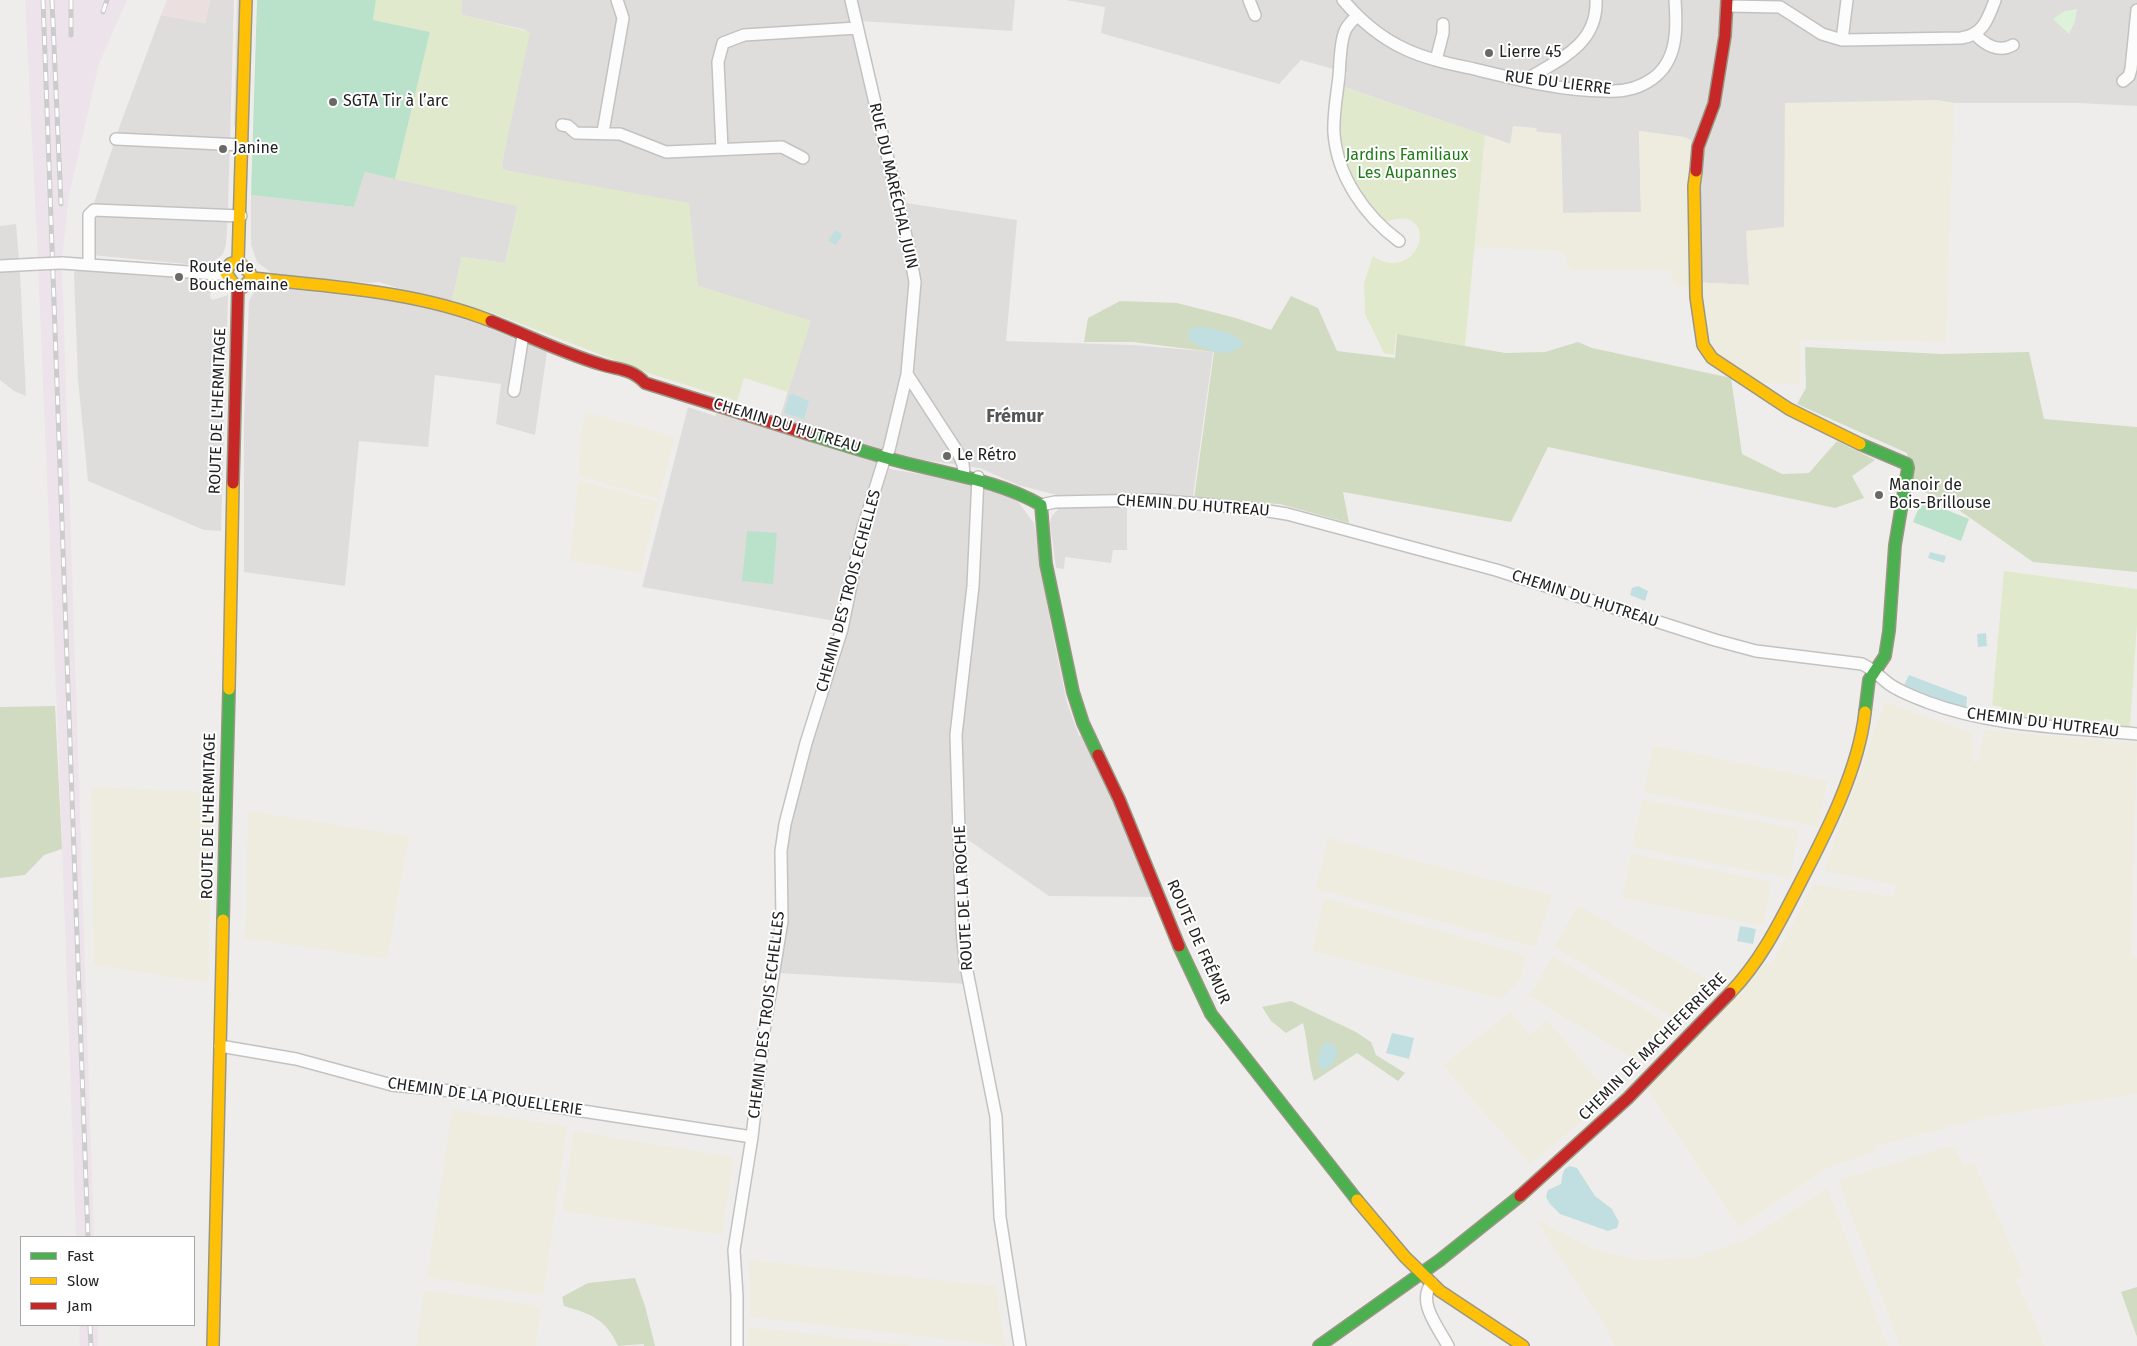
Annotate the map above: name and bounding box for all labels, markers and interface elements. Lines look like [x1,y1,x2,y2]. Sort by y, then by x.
place label: Lierre 45 [1499,43,1561,63]
marker: Lierre 45 [1483,47,1495,59]
street label: RUE DU LIERRE [1504,67,1612,99]
place label: SGTA Tir à l’arc [343,92,448,112]
marker: SGTA Tir à l’arc [327,96,339,108]
street label: RUE DU MARÉCHAL JUIN [865,101,921,271]
place label: Janine [233,139,279,159]
marker: Janine [217,143,229,155]
park label: Jardins Familiaux Les Aupannes [1345,146,1469,184]
place label: Route de Bouchemaine [189,258,288,296]
marker: Route de Bouchemaine [173,271,185,283]
street label: ROUTE DE L'HERMITAGE [205,327,231,495]
street label: CHEMIN DU HUTREAU [711,394,863,458]
district label: Frémur [986,406,1044,428]
place label: Le Rétro [957,446,1017,466]
marker: Le Rétro [941,450,953,462]
place label: Manoir de Bois-Brillouse [1889,476,1991,514]
street label: CHEMIN DES TROIS ECHELLES [813,488,885,694]
marker: Manoir de Bois-Brillouse [1873,489,1885,501]
street label: CHEMIN DU HUTREAU [1116,491,1270,521]
street label: CHEMIN DU HUTREAU [1509,566,1661,632]
street label: CHEMIN DU HUTREAU [1966,704,2120,742]
street label: ROUTE DE L'HERMITAGE [198,733,220,899]
street label: ROUTE DE LA ROCHE [951,825,977,971]
street label: ROUTE DE FRÉMUR [1162,877,1234,1007]
street label: CHEMIN DES TROIS ECHELLES [745,910,789,1120]
street label: CHEMIN DE MACHEFERRIÈRE [1575,969,1731,1125]
street label: CHEMIN DE LA PIQUELLERIE [386,1074,584,1120]
legend [20,1236,195,1326]
text: Fast [67,1247,94,1265]
text: Slow [67,1272,99,1290]
text: Jam [67,1297,93,1315]

